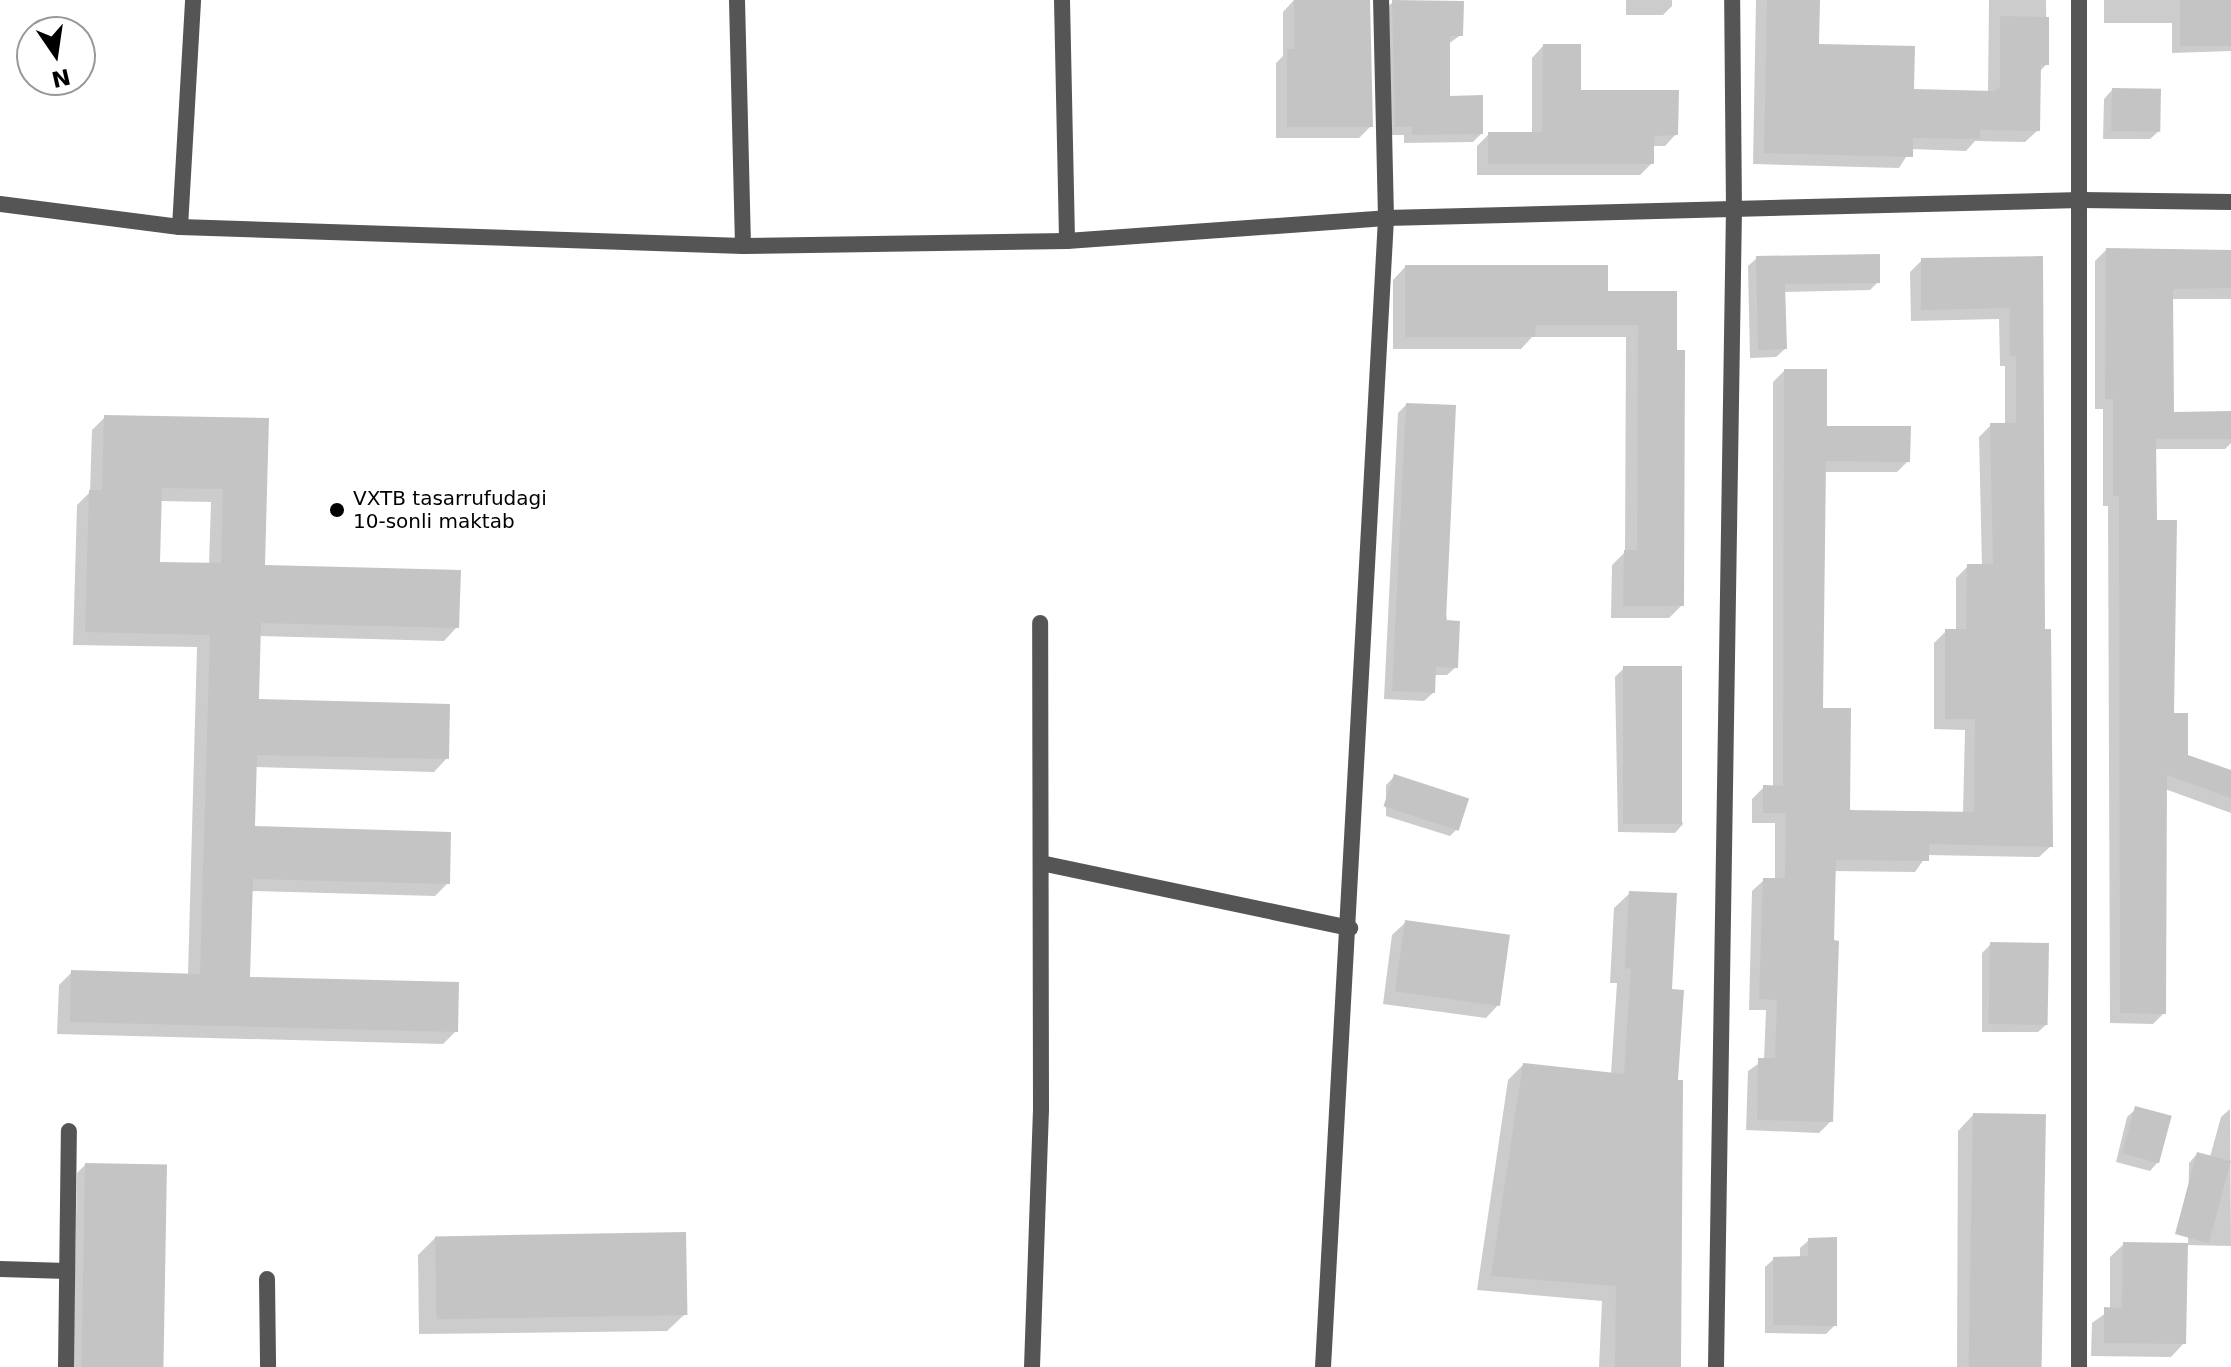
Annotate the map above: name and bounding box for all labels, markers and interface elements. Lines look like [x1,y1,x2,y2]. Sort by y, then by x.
north arrow [16,16,96,96]
text: N [49,64,73,92]
place label: VXTB tasarrufudagi 10-sonli maktab [353,486,547,533]
marker: VXTB tasarrufudagi 10-sonli maktab [328,501,346,519]

